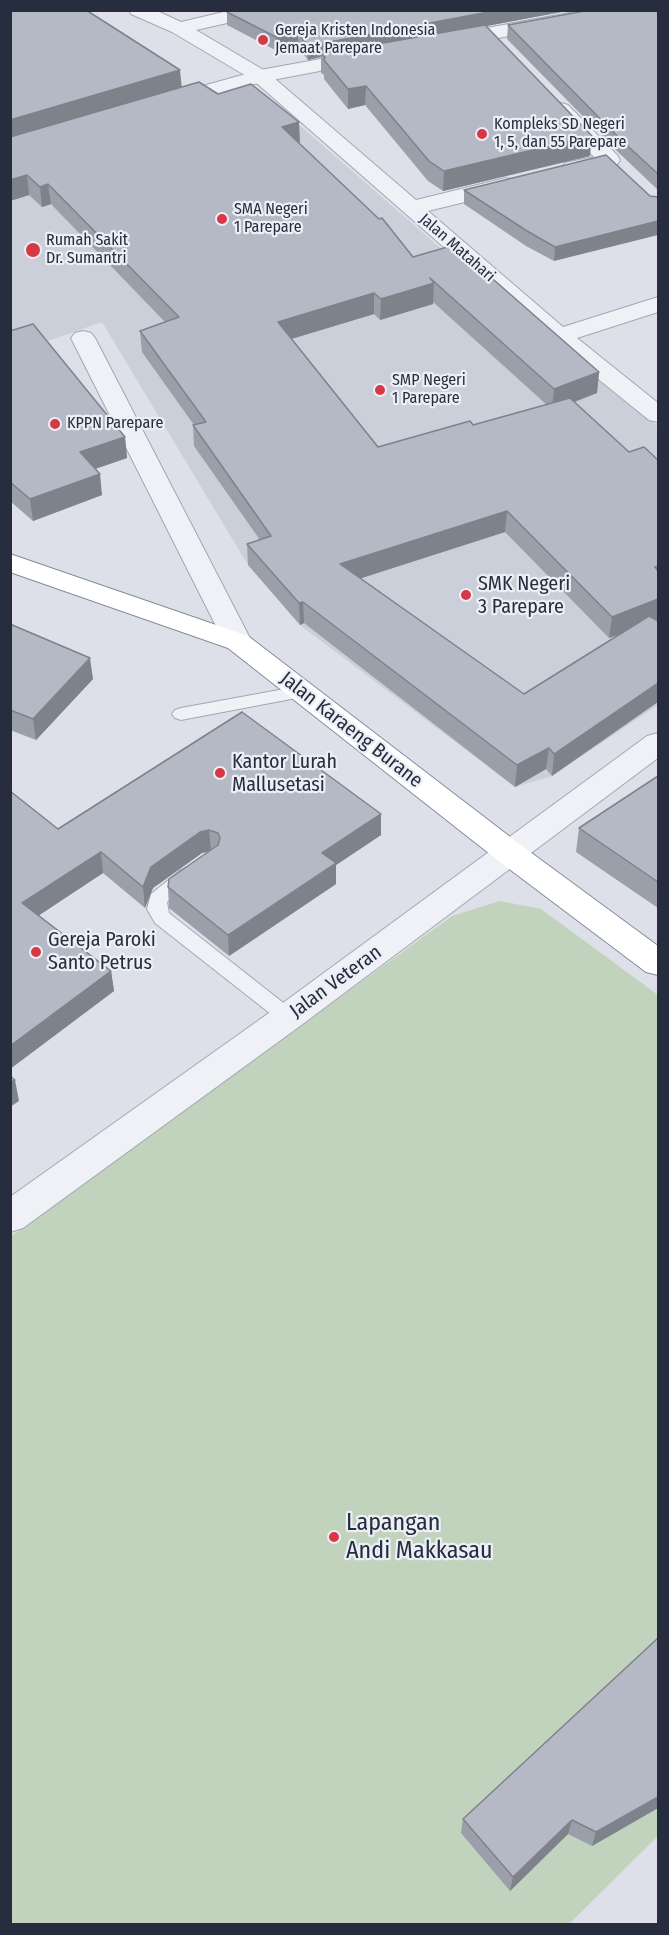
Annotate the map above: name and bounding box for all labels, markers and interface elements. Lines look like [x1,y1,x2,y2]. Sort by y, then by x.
place label: Gereja Kristen Indonesia Jemaat Parepare [275,21,435,59]
marker: Gereja Kristen Indonesia Jemaat Parepare [256,33,270,47]
place label: Kompleks SD Negeri 1, 5, dan 55 Parepare [494,115,626,153]
marker: Kompleks SD Negeri 1, 5, dan 55 Parepare [475,127,489,141]
place label: SMA Negeri 1 Parepare [234,200,308,238]
street label: Jalan Matahari [415,210,499,286]
marker: SMA Negeri 1 Parepare [215,212,229,226]
place label: Rumah Sakit Dr. Sumantri [46,231,128,269]
marker: Rumah Sakit Dr. Sumantri [24,241,42,259]
place label: SMP Negeri 1 Parepare [392,371,466,409]
marker: SMP Negeri 1 Parepare [373,383,387,397]
place label: KPPN Parepare [67,414,163,434]
marker: KPPN Parepare [48,417,62,431]
place label: SMK Negeri 3 Parepare [478,572,570,619]
marker: SMK Negeri 3 Parepare [459,588,473,602]
street label: Jalan Karaeng Burane [275,667,427,793]
place label: Kantor Lurah Mallusetasi [232,750,337,797]
marker: Kantor Lurah Mallusetasi [213,766,227,780]
place label: Gereja Paroki Santo Petrus [48,928,156,975]
street label: Jalan Veteran [285,941,387,1023]
marker: Gereja Paroki Santo Petrus [29,945,43,959]
place label: Lapangan Andi Makkasau [346,1509,493,1565]
marker: Lapangan Andi Makkasau [327,1530,341,1544]

